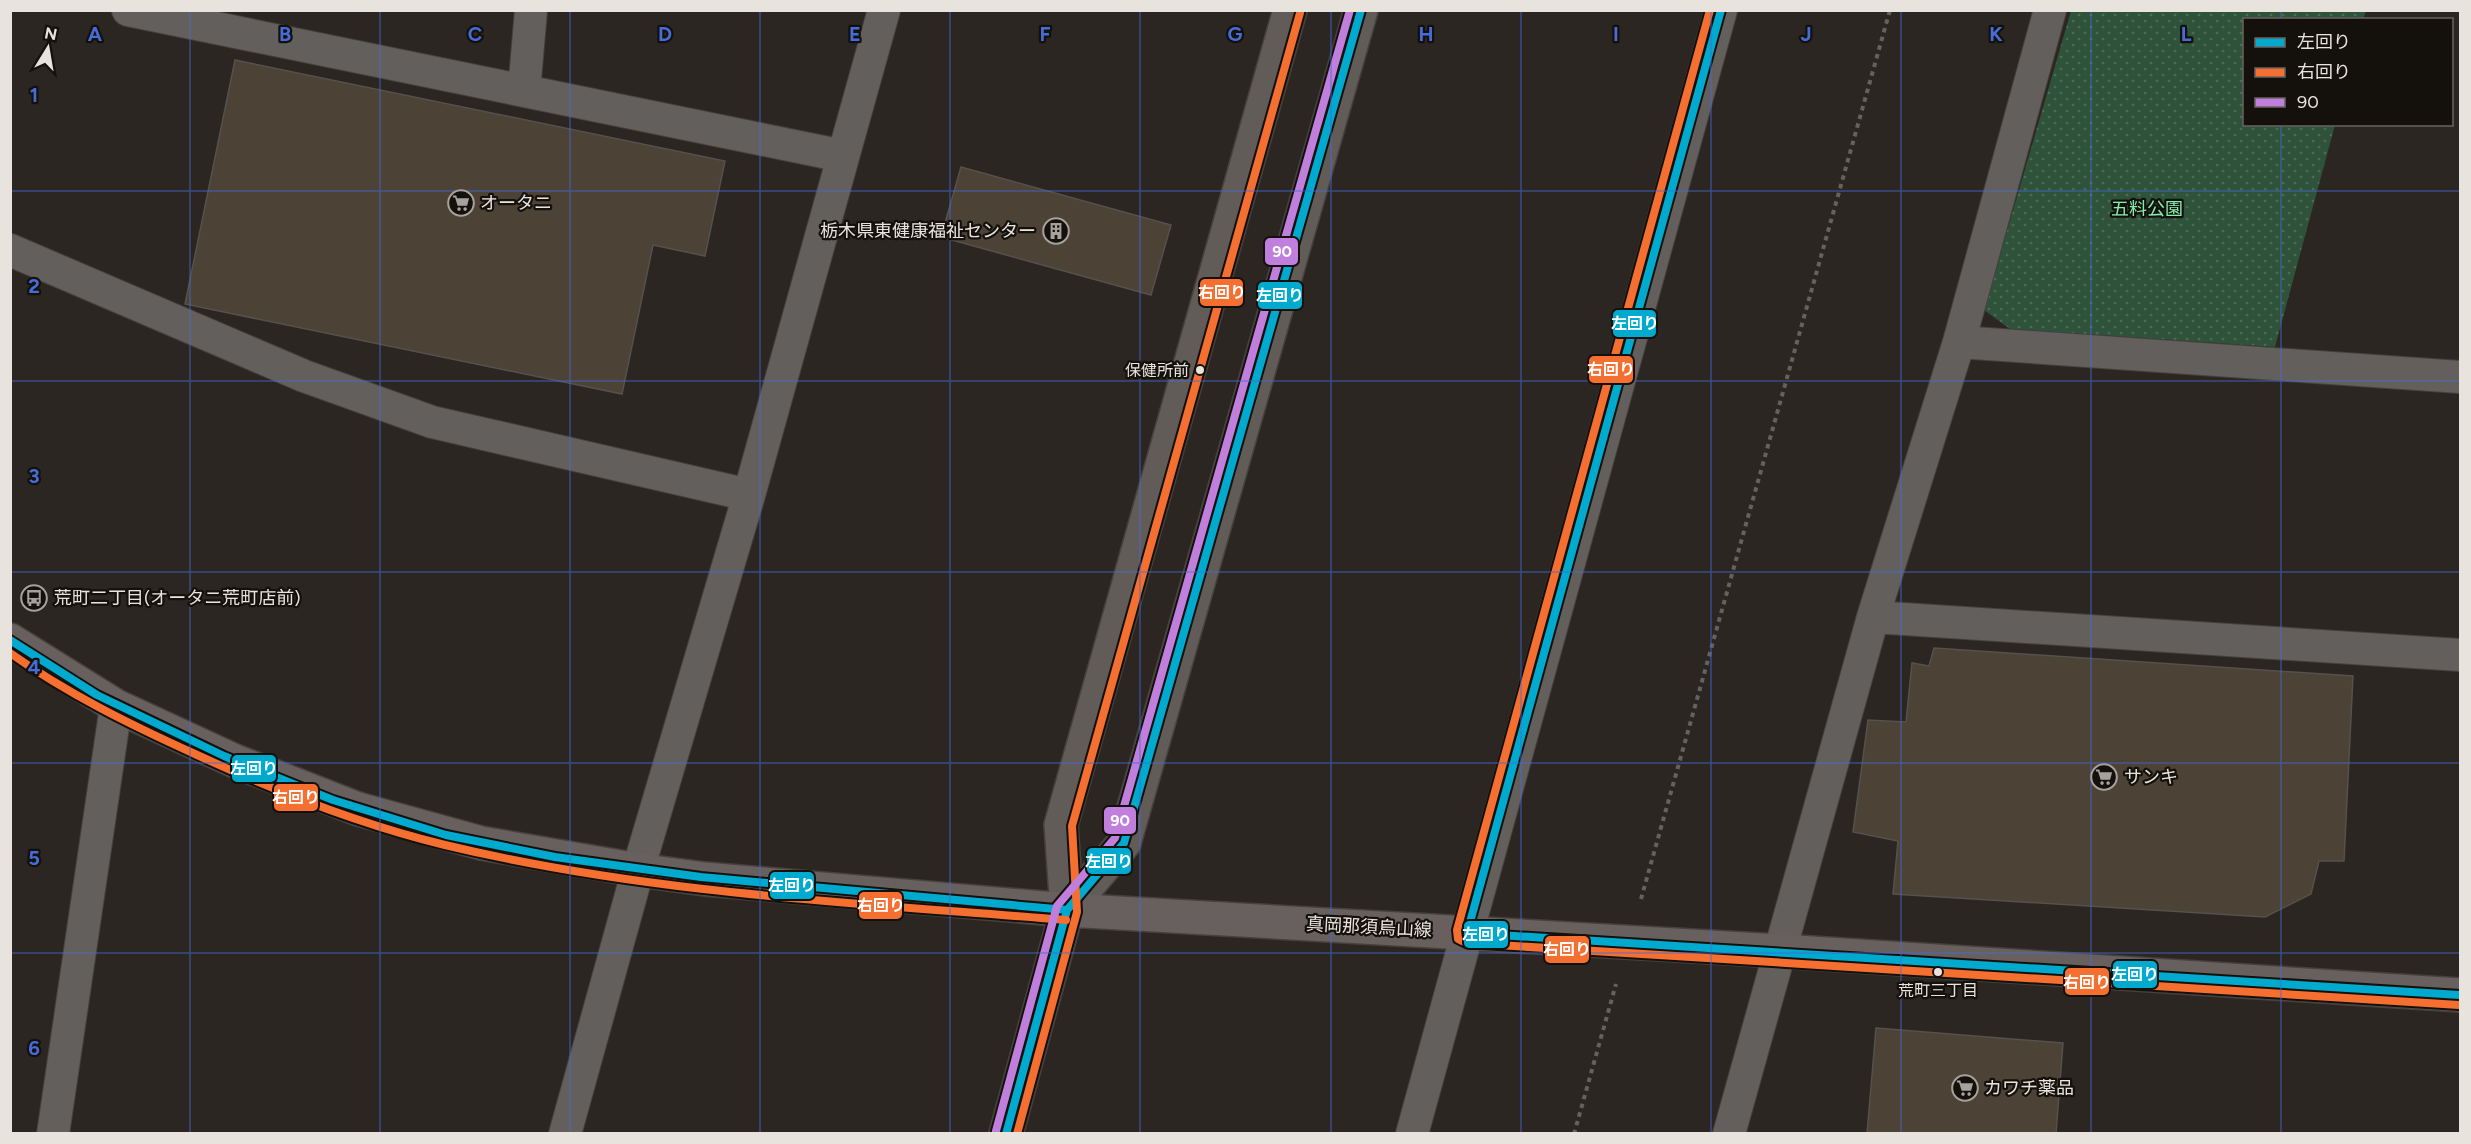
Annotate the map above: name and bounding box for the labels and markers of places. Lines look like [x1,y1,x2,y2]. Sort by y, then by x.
supermarket icon: オータニ [446,188,476,218]
place label: オータニ [480,192,552,214]
building icon: 栃木県東健康福祉センター [1041,216,1071,246]
place label: 栃木県東健康福祉センター [820,220,1036,242]
place label: 保健所前 [1125,361,1189,380]
marker: 保健所前 [1194,364,1206,376]
bus stop icon: 荒町二丁目(オータニ荒町店前) [19,583,49,613]
place label: 荒町二丁目(オータニ荒町店前) [54,587,301,609]
supermarket icon: サンキ [2089,762,2119,792]
place label: サンキ [2124,766,2178,788]
marker: 荒町三丁目 [1932,966,1944,978]
place label: 荒町三丁目 [1898,981,1978,1000]
supermarket icon: カワチ薬品 [1950,1073,1980,1103]
place label: カワチ薬品 [1984,1077,2074,1099]

